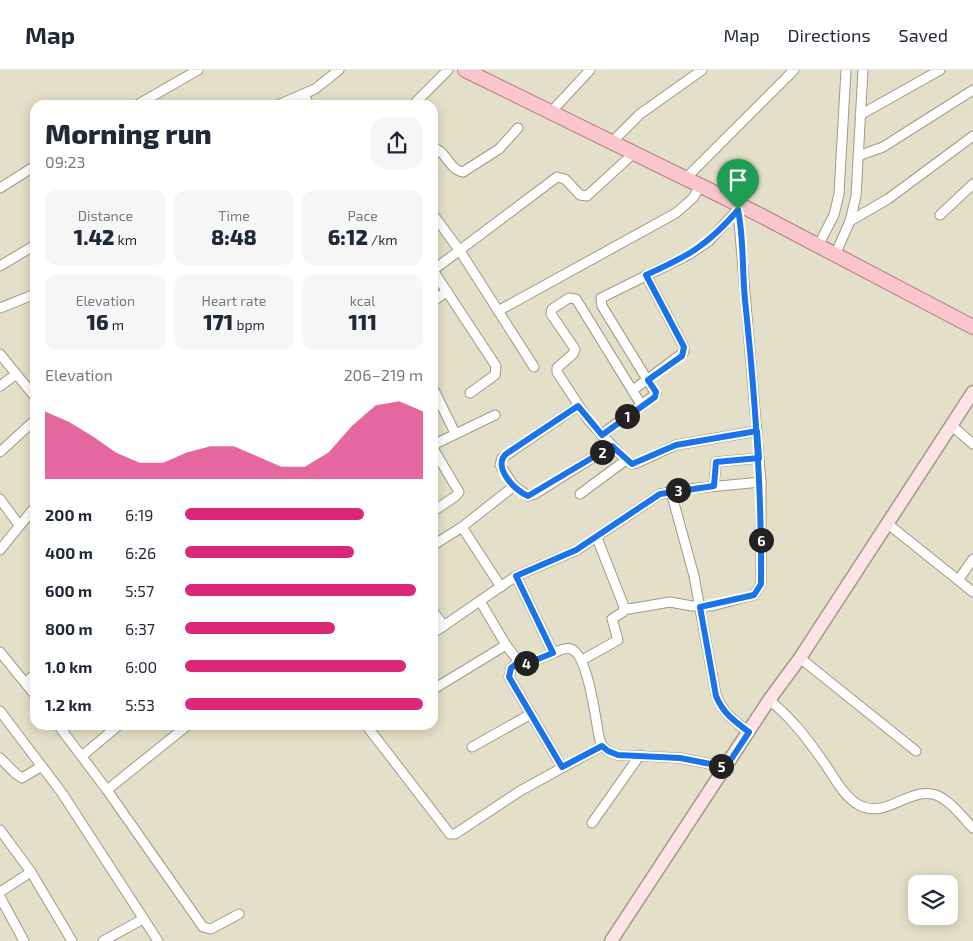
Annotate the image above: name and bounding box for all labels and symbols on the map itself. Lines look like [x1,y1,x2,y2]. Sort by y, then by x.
pin [717,159,759,210]
pin: 1 [614,404,640,428]
pin: 2 [590,440,614,464]
pin: 3 [666,478,690,502]
pin: 6 [748,528,774,552]
pin: 4 [514,650,538,676]
pin: 5 [708,754,734,778]

